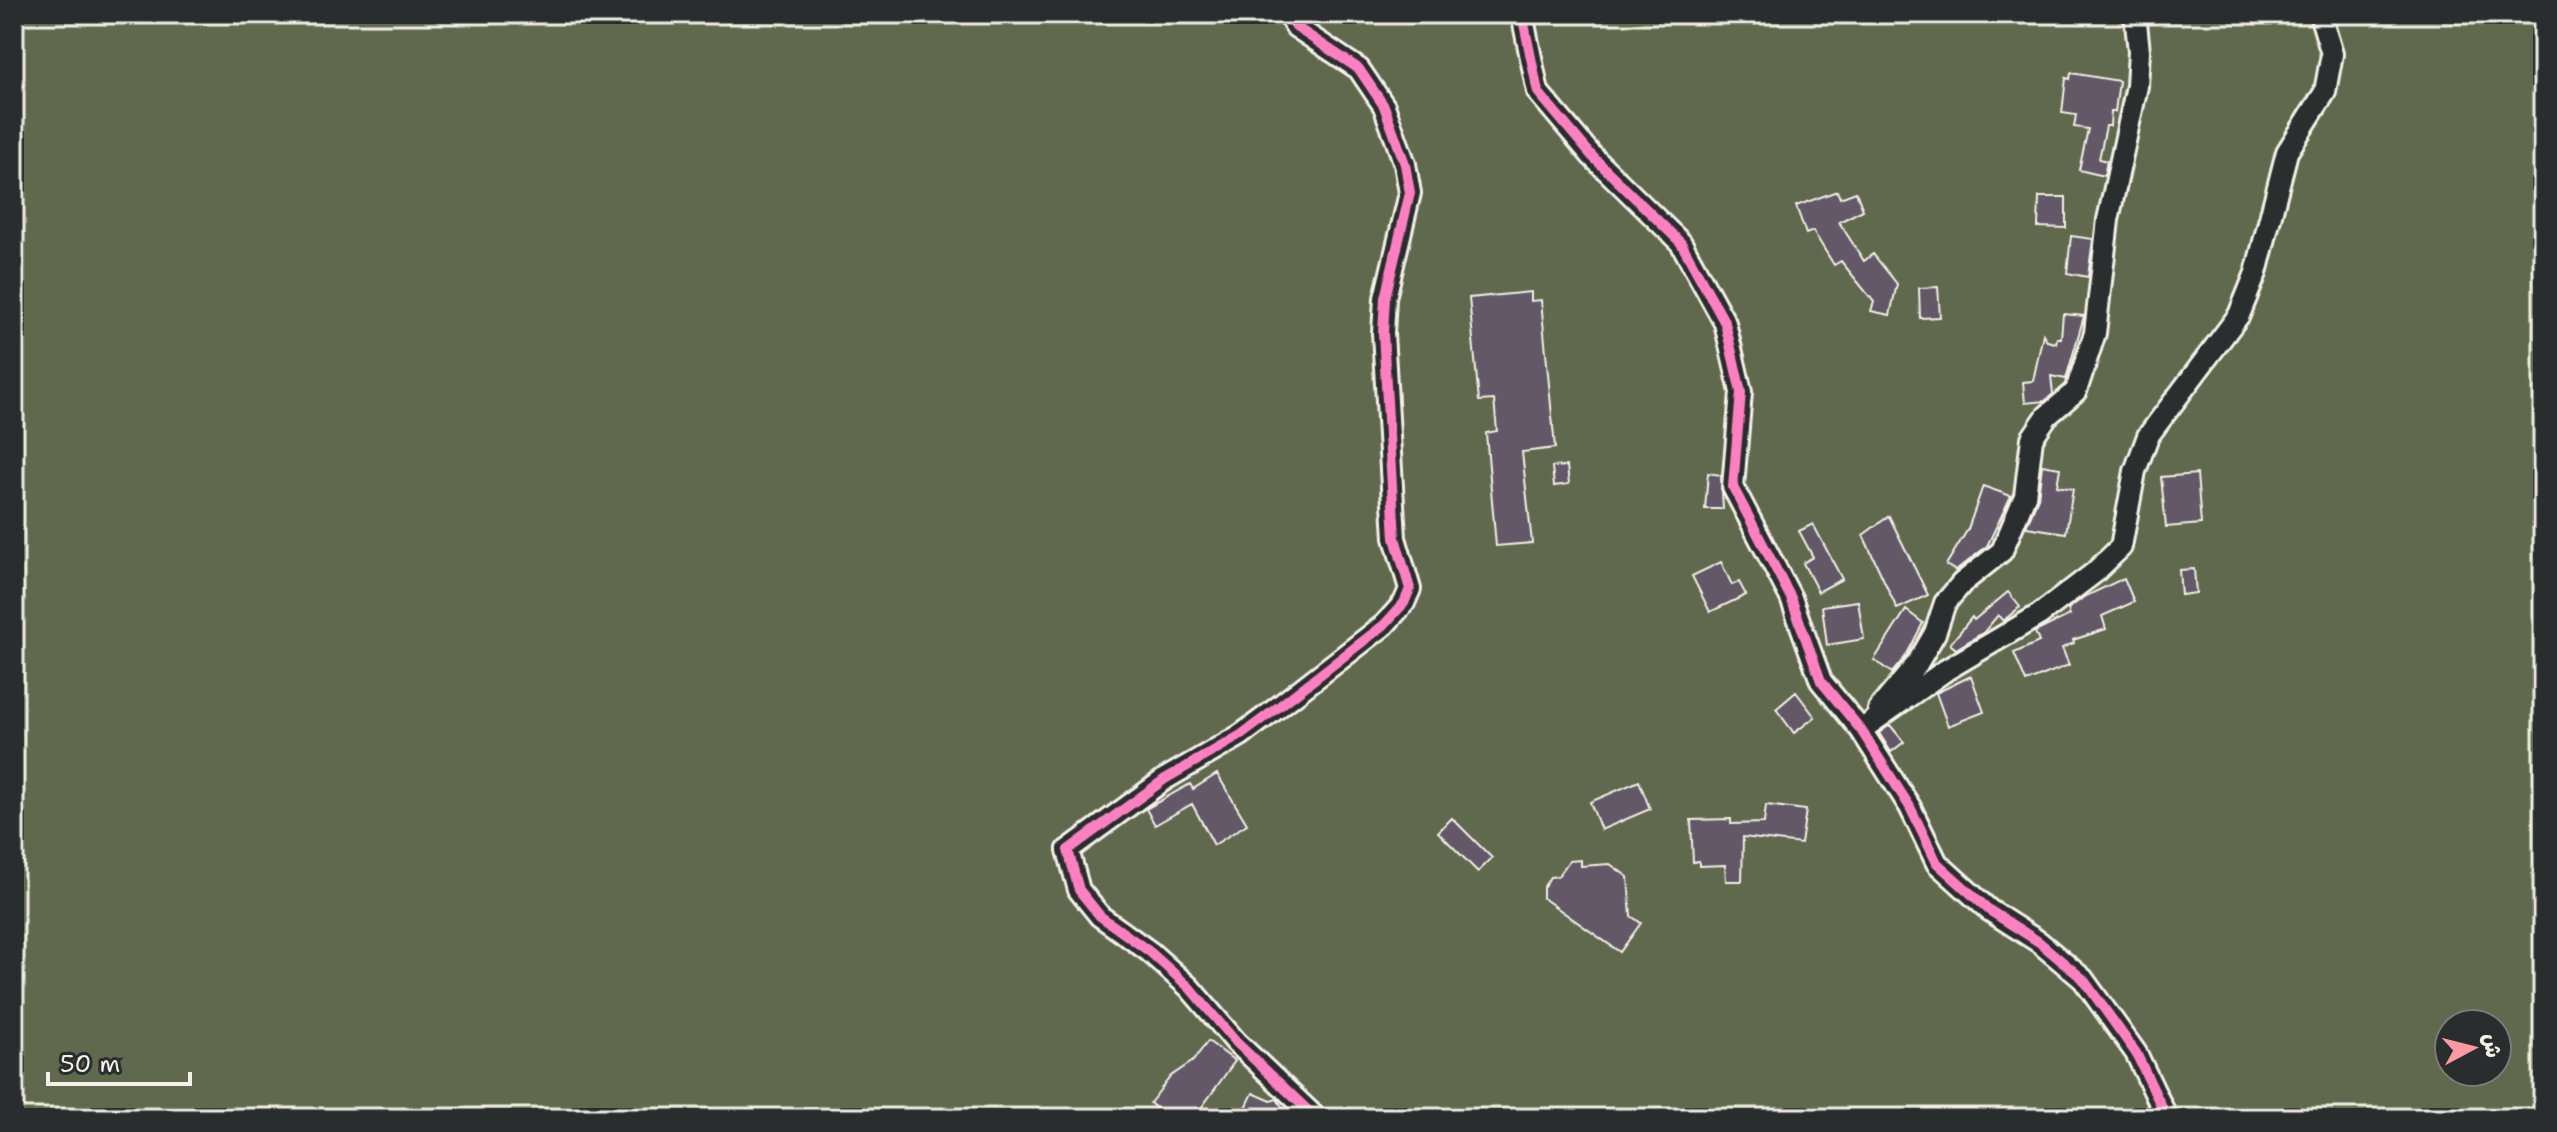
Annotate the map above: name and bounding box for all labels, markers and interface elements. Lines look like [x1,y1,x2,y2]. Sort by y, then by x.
north arrow [2433,1008,2513,1088]
text: ش [2476,1032,2508,1059]
scale bar [48,1036,190,1086]
text: 50 m [60,1048,120,1080]

